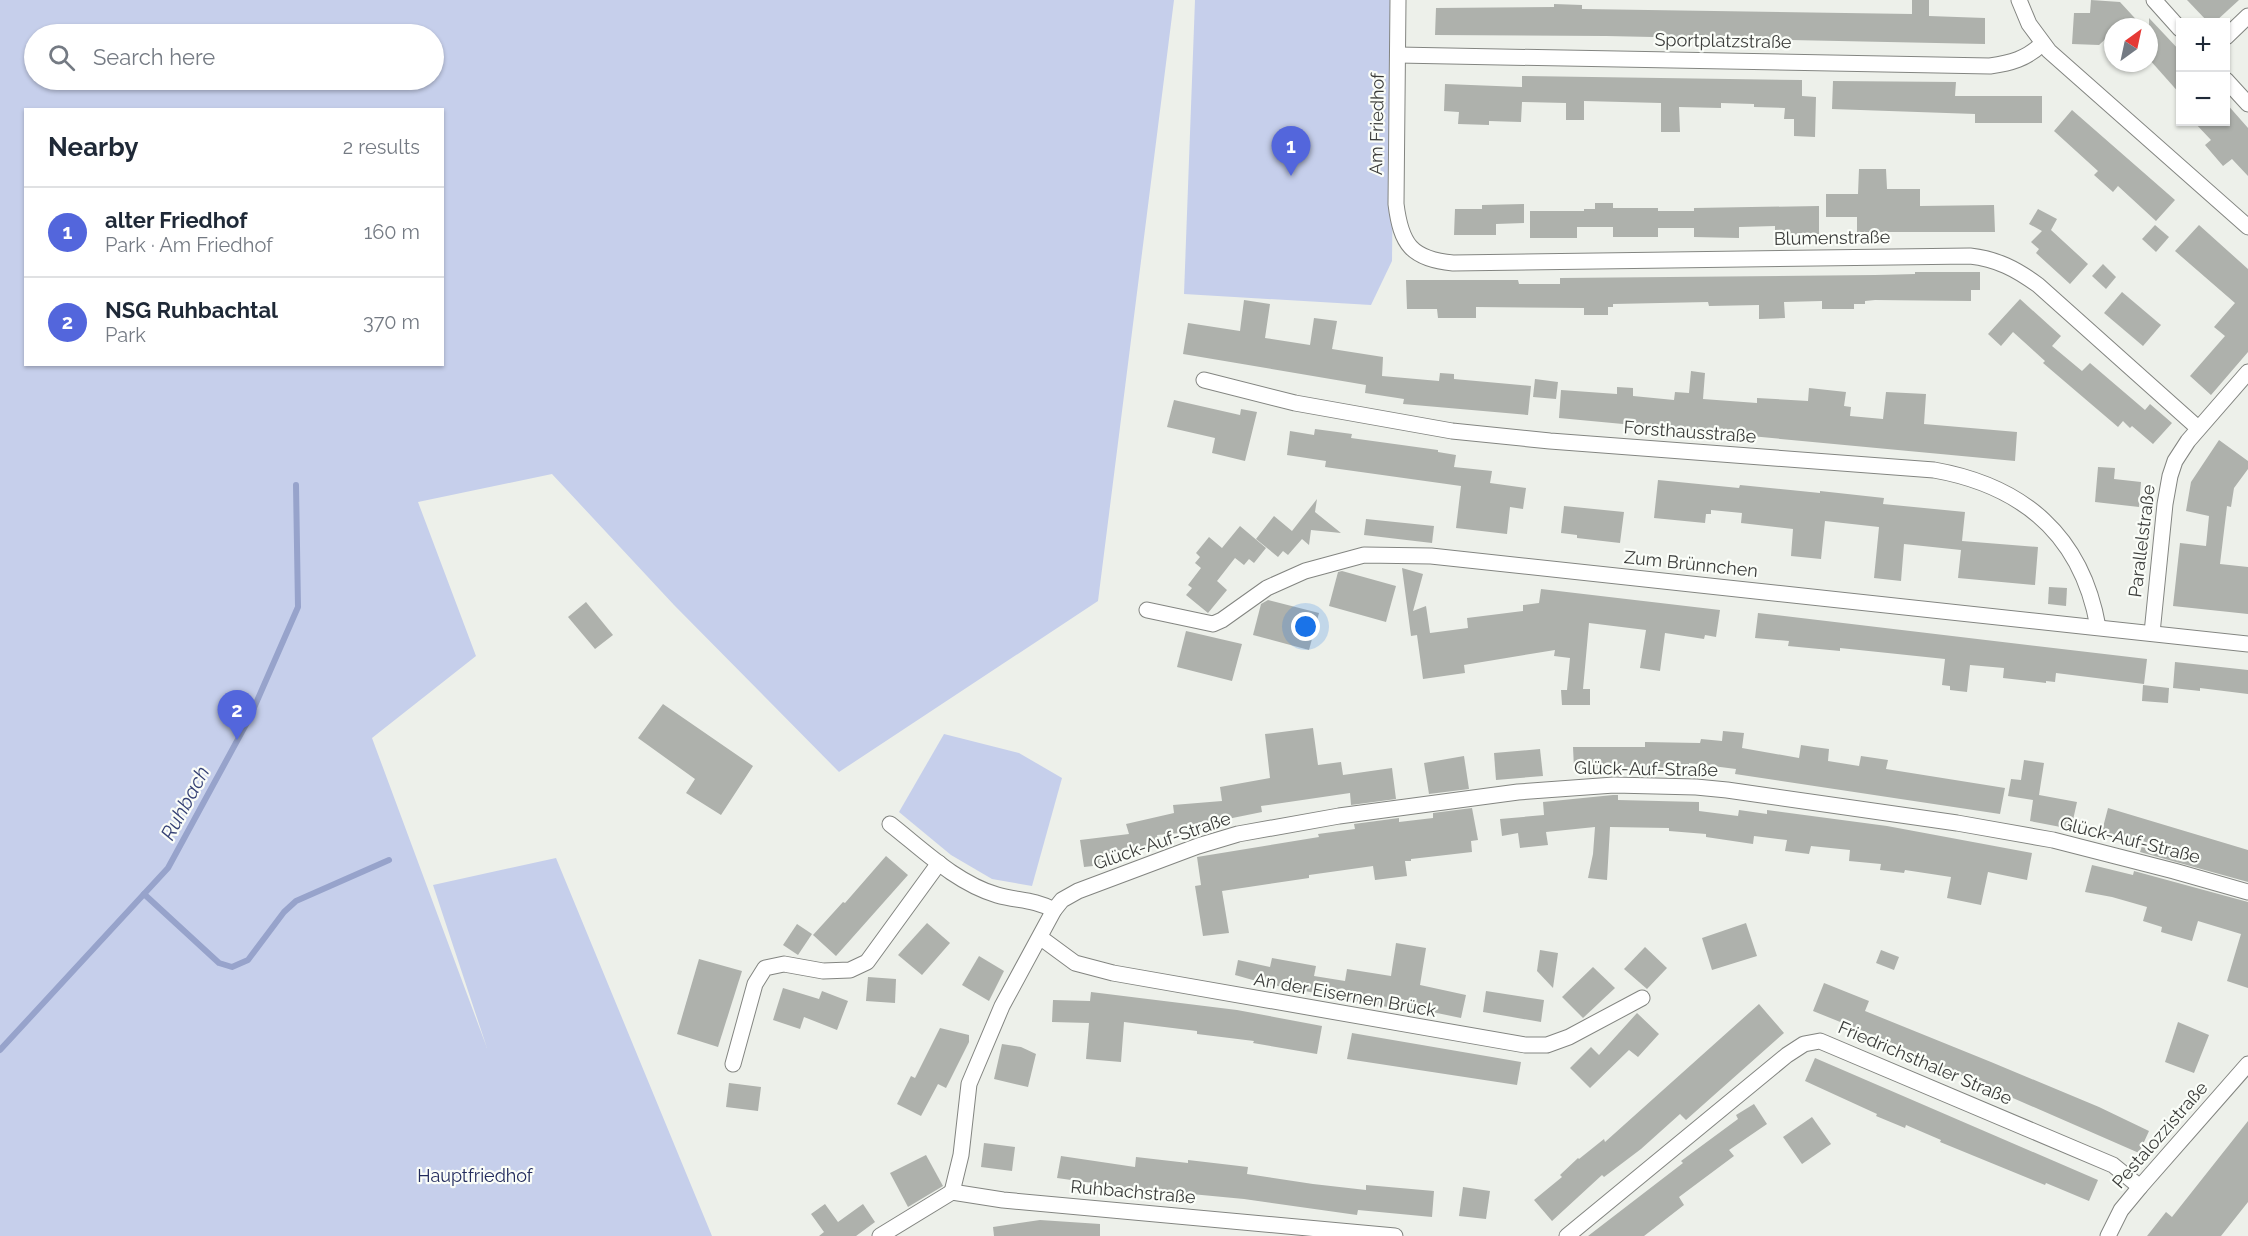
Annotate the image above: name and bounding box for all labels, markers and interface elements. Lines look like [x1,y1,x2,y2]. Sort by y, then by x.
north arrow [2104,18,2158,72]
map controls [2176,18,2230,126]
button: + [2176,18,2230,72]
search box [24,24,444,90]
street label: Sportplatzstraße [1654,29,1792,52]
icon: search [45,41,78,74]
text: Search here [93,44,215,70]
street label: Am Friedhof [1365,72,1388,175]
button: − [2176,72,2230,126]
pin: 1 [1272,126,1310,176]
text: Nearby [48,132,138,162]
text: 2 results [343,135,420,159]
text: alter Friedhof [105,207,247,233]
text: 1 [63,220,72,244]
text: 160 m [364,220,420,244]
street label: Blumenstraße [1774,226,1891,249]
text: Park · Am Friedhof [105,233,273,257]
text: NSG Ruhbachtal [105,297,278,323]
text: 2 [62,310,73,334]
text: 370 m [363,310,420,334]
text: Park [105,323,146,347]
street label: Forsthausstraße [1623,416,1757,447]
street label: Parallelstraße [2124,483,2159,599]
street label: Zum Brünnchen [1623,546,1759,581]
your location [1291,612,1320,641]
pin: 2 [218,690,256,740]
street label: Glück-Auf-Straße [1574,757,1718,780]
water label: Ruhbach [156,762,214,844]
street label: Glück-Auf-Straße [1090,807,1234,874]
street label: Glück-Auf-Straße [2058,812,2203,867]
street label: An der Eisernen Brück [1252,968,1438,1021]
street label: Friedrichsthaler Straße [1835,1016,2016,1109]
street label: Pestalozzistraße [2108,1077,2212,1192]
park label: Hauptfriedhof [417,1165,534,1186]
street label: Ruhbachstraße [1070,1176,1197,1207]

